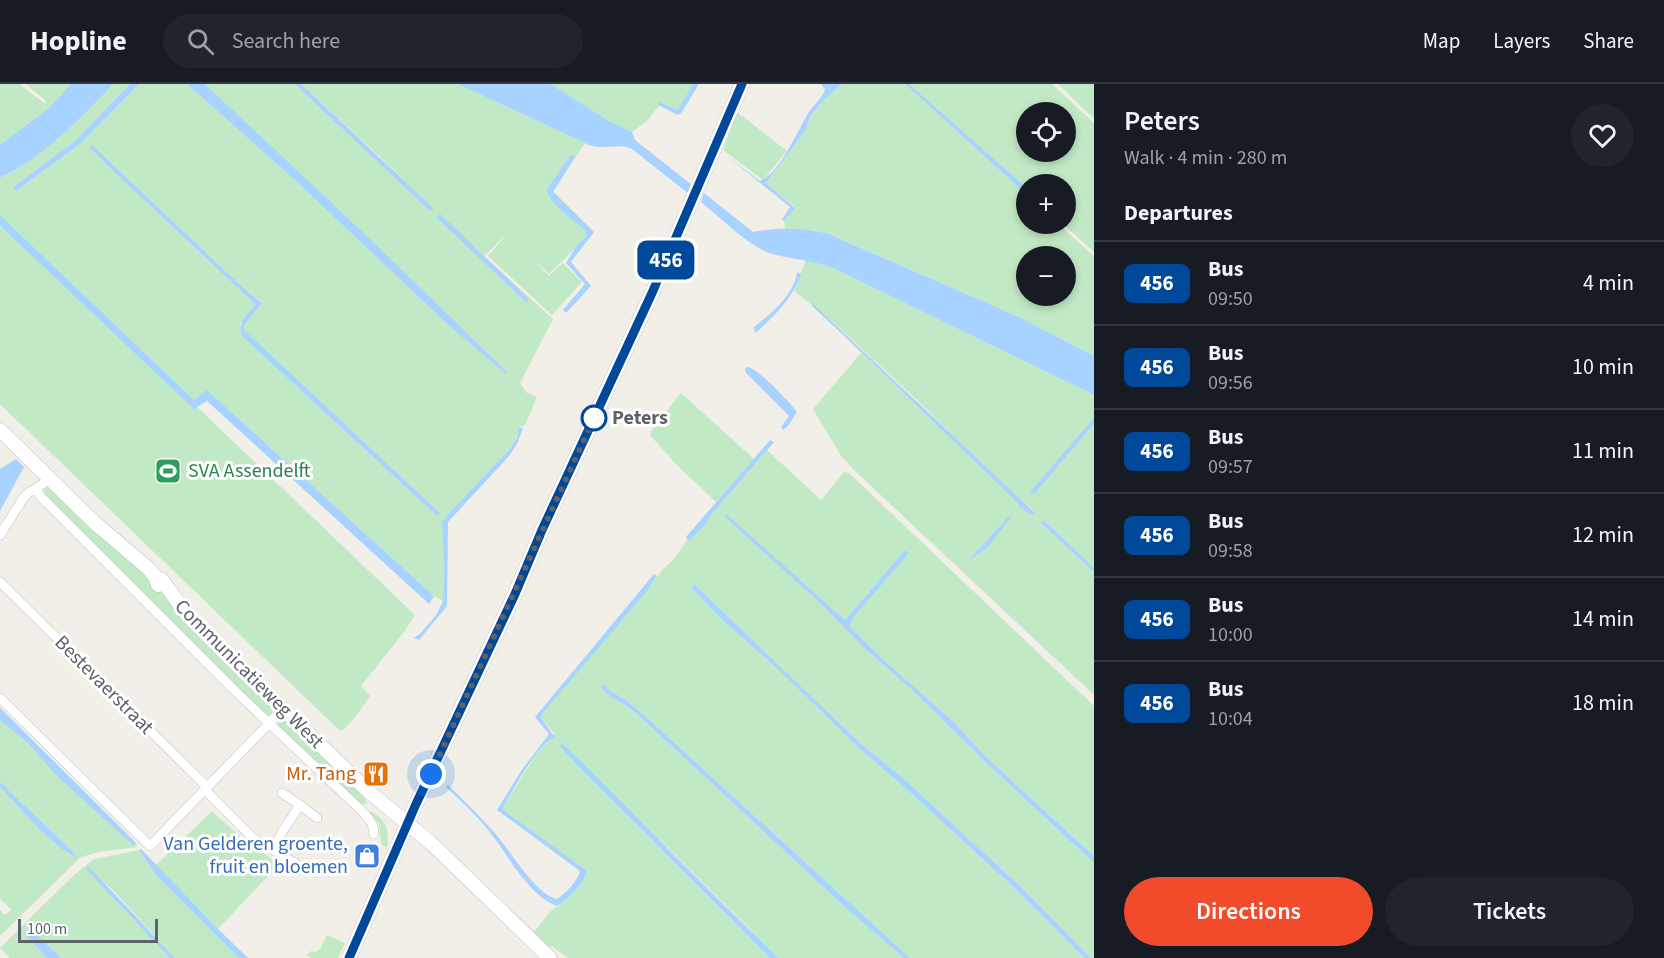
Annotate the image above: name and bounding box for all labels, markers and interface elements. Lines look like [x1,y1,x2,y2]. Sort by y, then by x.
search box [163,14,583,68]
text: Hopline [30,21,127,61]
icon: search [184,25,217,58]
text: Search here [232,25,340,57]
text: Map [1423,26,1460,56]
text: Layers [1493,26,1550,56]
text: Share [1583,26,1634,56]
text: Peters [1124,101,1200,141]
map controls [1016,102,1076,306]
button: locate [1016,102,1076,162]
button: heart [1571,104,1634,167]
text: Walk · 4 min · 280 m [1124,144,1287,172]
button: + [1016,174,1076,234]
text: Departures [1124,197,1233,229]
line badge: 456 [632,240,700,279]
text: 456 [649,245,683,275]
button: − [1016,246,1076,306]
text: Bus [1208,253,1244,285]
text: 4 min [1583,267,1634,299]
text: 456 [1140,268,1174,298]
text: 09:50 [1208,285,1253,313]
text: Bus [1208,337,1244,369]
text: 10 min [1572,351,1634,383]
text: 456 [1140,352,1174,382]
text: 09:56 [1208,369,1253,397]
place label: Peters [612,404,668,432]
marker: Peters [581,405,607,431]
text: Bus [1208,421,1244,453]
text: 11 min [1572,435,1634,467]
text: 456 [1140,436,1174,466]
text: 09:57 [1208,453,1253,481]
sports icon: SVA Assendelft [153,456,183,486]
place label: SVA Assendelft [188,457,311,485]
text: Bus [1208,505,1244,537]
text: 12 min [1572,519,1634,551]
text: 456 [1140,520,1174,550]
text: 09:58 [1208,537,1253,565]
text: Bus [1208,589,1244,621]
street label: Communicatieweg West [168,593,330,755]
text: 14 min [1572,603,1634,635]
text: 456 [1140,604,1174,634]
text: 10:00 [1208,621,1253,649]
street label: Bestevaerstraat [48,629,160,741]
text: Bus [1208,673,1244,705]
text: 18 min [1572,687,1634,719]
text: 456 [1140,688,1174,718]
text: 10:04 [1208,705,1253,733]
restaurant icon: Mr. Tang [361,759,391,789]
your location [416,759,446,789]
place label: Mr. Tang [286,760,356,788]
place label: Van Gelderen groente, fruit en bloemen [163,830,348,881]
shop icon: Van Gelderen groente, fruit en bloemen [352,841,382,871]
button: Directions [1124,877,1373,946]
button: Tickets [1385,877,1634,946]
scale bar [18,916,158,944]
text: 100 m [27,918,67,940]

